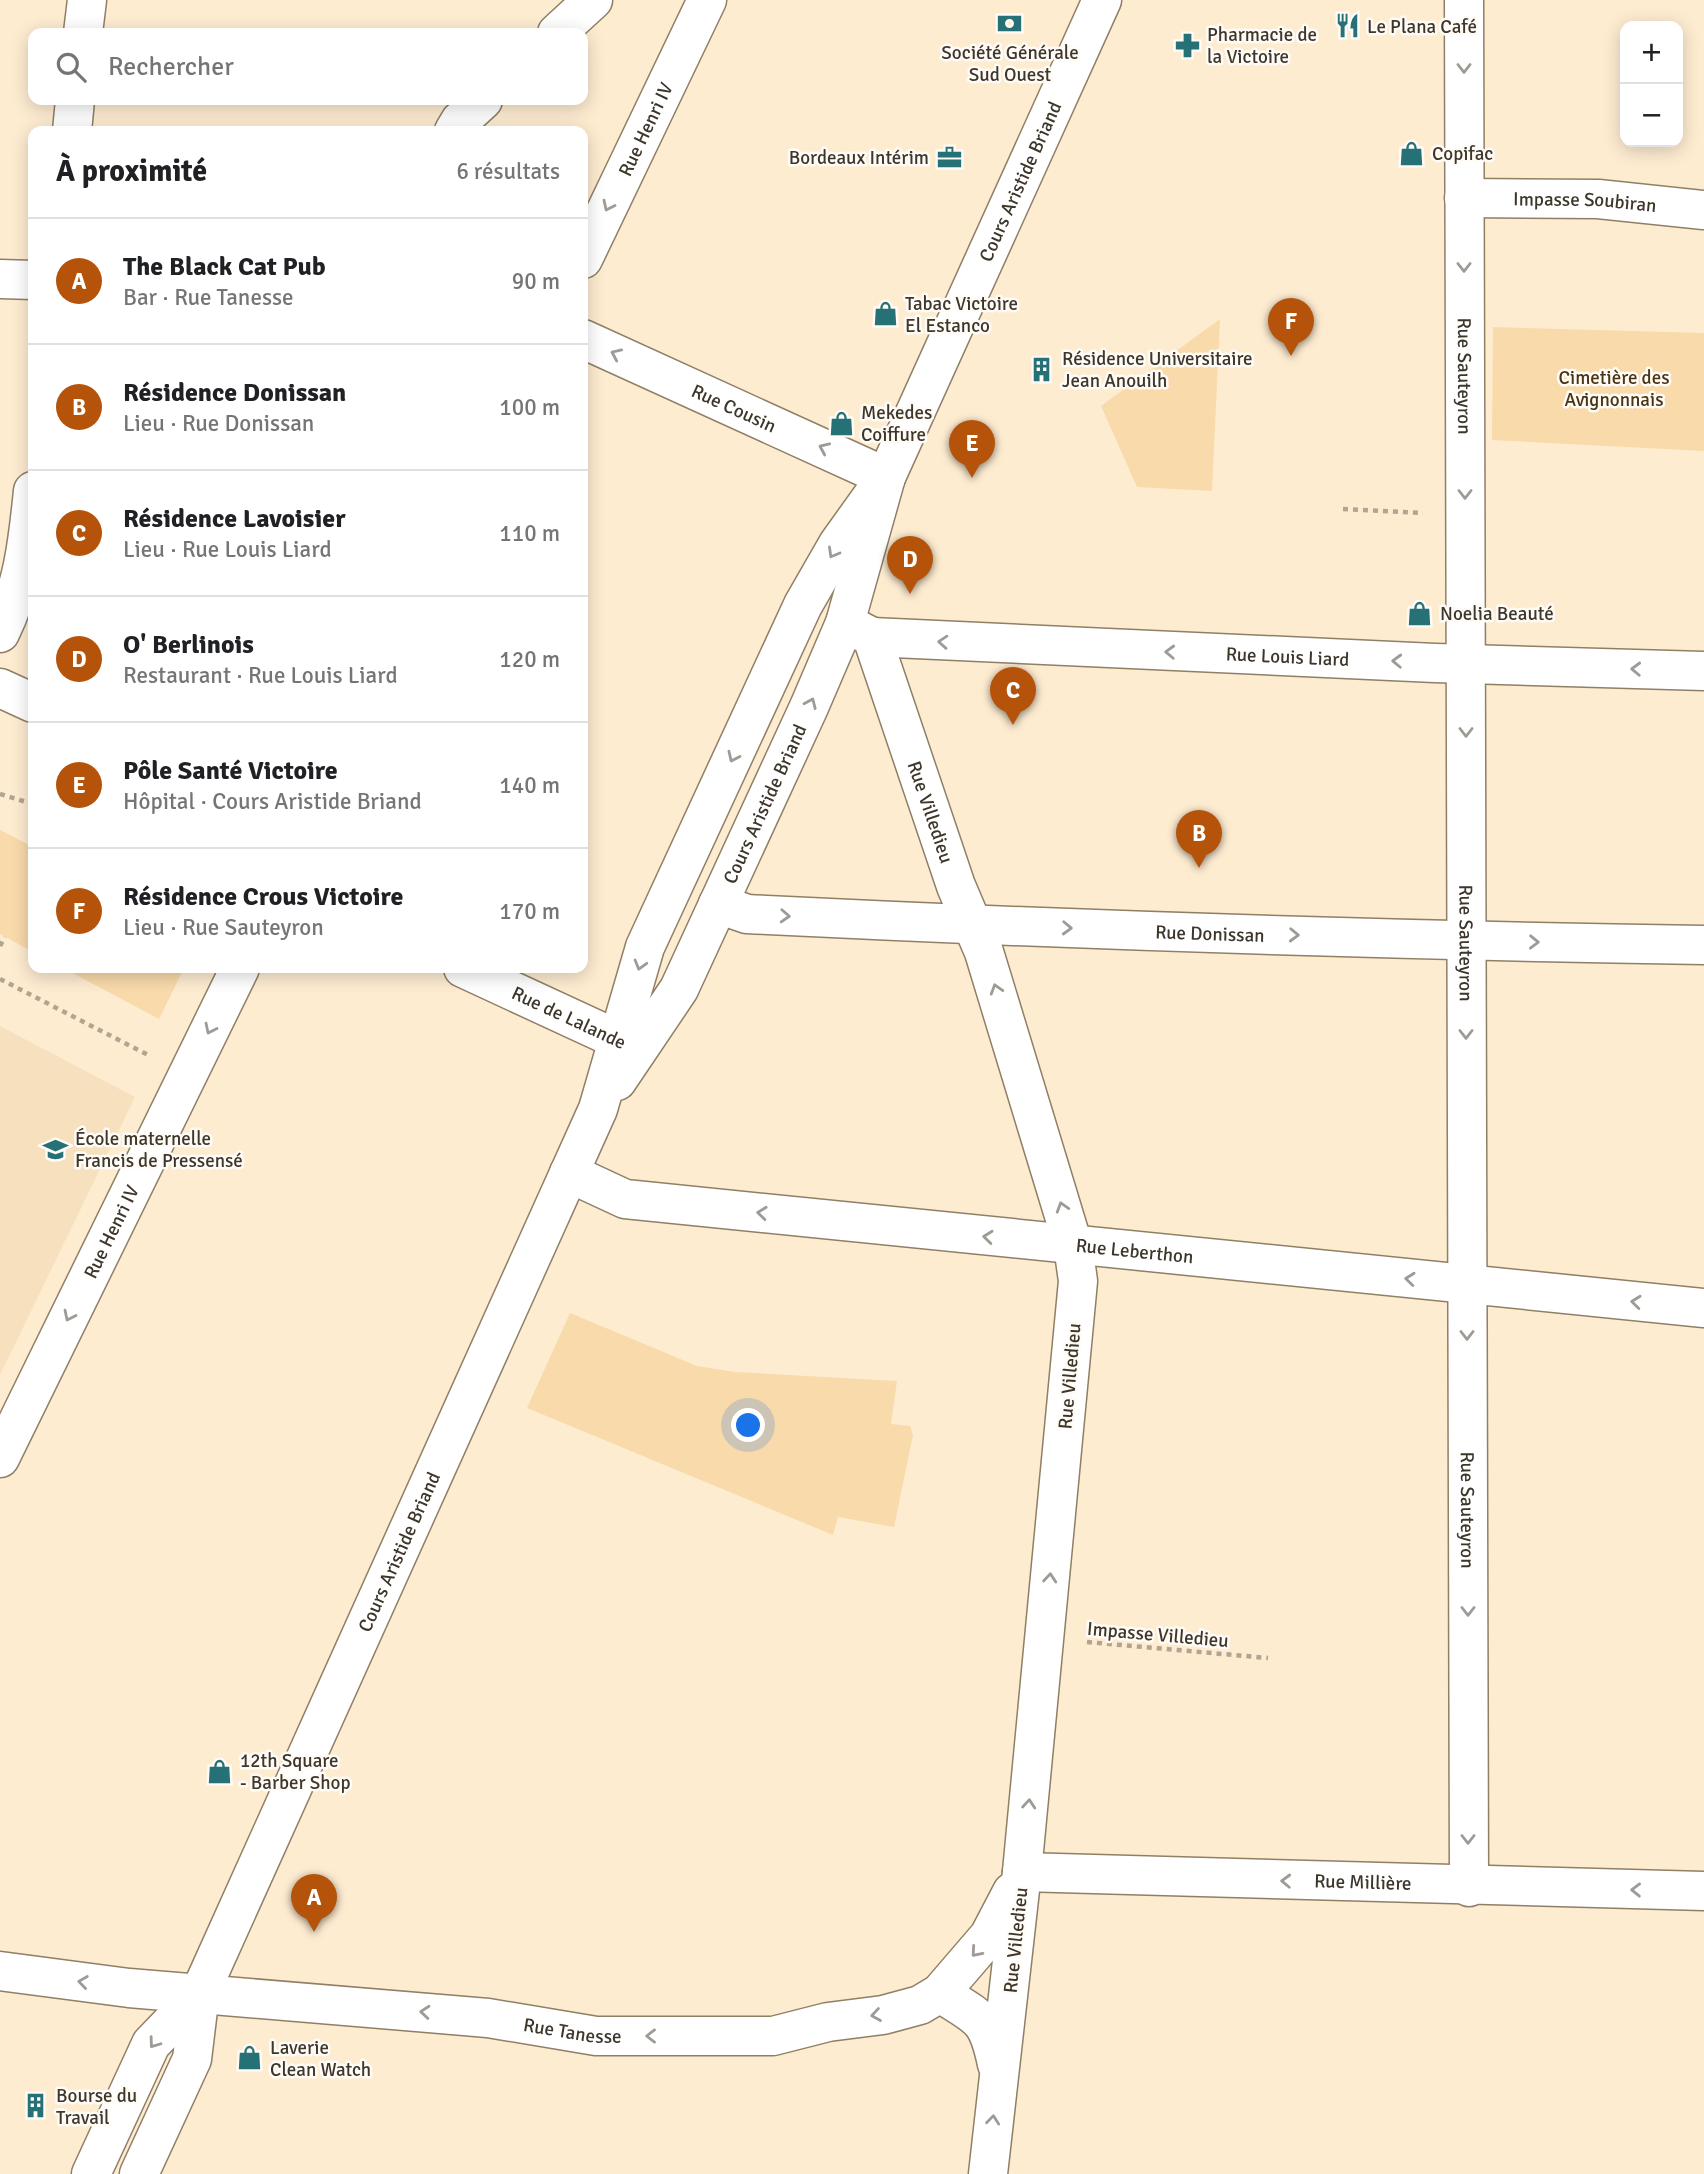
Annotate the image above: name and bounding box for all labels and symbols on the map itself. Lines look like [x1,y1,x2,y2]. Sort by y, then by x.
bank icon: Société Générale Sud Ouest [996,10,1024,38]
restaurant icon: Le Plana Café [1333,12,1361,40]
place label: Le Plana Café [1367,15,1477,39]
place label: Pharmacie de la Victoire [1207,23,1317,69]
pharmacy icon: Pharmacie de la Victoire [1173,31,1201,59]
place label: Société Générale Sud Ouest [941,41,1079,87]
one-way arrow [1456,63,1472,74]
street label: Rue Henri IV [613,79,679,180]
street label: Cours Aristide Briand [974,98,1067,266]
shop icon: Copifac [1398,139,1426,167]
place label: Copifac [1432,142,1493,166]
office icon: Bordeaux Intérim [935,143,963,171]
place label: Bordeaux Intérim [789,146,929,170]
street label: Impasse Soubiran [1513,187,1658,218]
one-way arrow [602,199,616,211]
one-way arrow [1456,262,1472,272]
place label: Tabac Victoire El Estanco [905,292,1018,338]
pin: F [1268,298,1314,356]
shop icon: Tabac Victoire El Estanco [871,300,899,328]
street label: Rue Sauteyron [1452,317,1476,435]
place label: Résidence Universitaire Jean Anouilh [1062,347,1253,393]
one-way arrow [611,348,624,362]
building icon: Résidence Universitaire Jean Anouilh [1028,355,1056,383]
park label: Cimetière des Avignonnais [1559,366,1669,412]
street label: Rue Cousin [687,379,780,438]
place label: Mekedes Coiffure [861,401,932,447]
shop icon: Mekedes Coiffure [827,409,855,437]
pin: E [949,420,995,478]
one-way arrow [819,442,831,456]
one-way arrow [1457,489,1473,500]
pin: D [887,536,933,594]
one-way arrow [828,546,841,558]
shop icon: Noelia Beauté [1406,599,1434,627]
place label: Noelia Beauté [1440,602,1554,626]
one-way arrow [937,634,948,649]
street label: Rue Louis Liard [1225,642,1350,672]
one-way arrow [1164,644,1175,659]
one-way arrow [1392,654,1403,669]
one-way arrow [1630,661,1641,676]
pin: C [990,667,1036,725]
one-way arrow [803,698,817,710]
street label: Cours Aristide Briand [718,720,812,888]
one-way arrow [1458,727,1474,738]
one-way arrow [728,750,742,763]
street label: Rue Villedieu [902,758,958,867]
pin: B [1176,810,1222,868]
street label: Rue Sauteyron [1453,884,1478,1002]
one-way arrow [780,908,791,923]
one-way arrow [1062,920,1073,935]
street label: Rue Donissan [1155,920,1265,948]
one-way arrow [1290,927,1300,943]
one-way arrow [1529,934,1540,950]
one-way arrow [634,959,649,971]
street label: Rue de Lalande [508,981,630,1055]
one-way arrow [989,983,1004,995]
one-way arrow [205,1022,219,1034]
one-way arrow [1458,1029,1474,1040]
place label: École maternelle Francis de Pressensé [75,1127,243,1173]
school or university icon: École maternelle Francis de Pressensé [41,1135,69,1163]
street label: Rue Henri IV [79,1181,145,1283]
one-way arrow [1055,1201,1070,1213]
one-way arrow [756,1206,768,1221]
one-way arrow [983,1229,994,1244]
street label: Rue Leberthon [1075,1234,1195,1269]
one-way arrow [1404,1272,1415,1287]
one-way arrow [1630,1294,1642,1309]
one-way arrow [63,1309,77,1321]
street label: Rue Villedieu [1053,1322,1087,1430]
one-way arrow [1459,1330,1475,1341]
your location [731,1408,765,1442]
street label: Rue Sauteyron [1455,1451,1479,1569]
street label: Cours Aristide Briand [353,1468,446,1636]
one-way arrow [1042,1572,1057,1583]
one-way arrow [1460,1607,1476,1617]
street label: Impasse Villedieu [1086,1617,1230,1653]
place label: 12th Square - Barber Shop [240,1749,351,1795]
shop icon: 12th Square - Barber Shop [206,1757,234,1785]
one-way arrow [1021,1798,1036,1810]
one-way arrow [1460,1834,1476,1845]
street label: Rue Millière [1314,1869,1412,1896]
pin: A [291,1874,337,1932]
one-way arrow [1280,1874,1291,1889]
one-way arrow [1630,1882,1641,1898]
street label: Rue Villedieu [998,1886,1033,1994]
one-way arrow [971,1944,984,1957]
one-way arrow [77,1975,89,1990]
one-way arrow [420,2005,431,2020]
one-way arrow [870,2008,882,2023]
street label: Rue Tanesse [522,2013,622,2049]
one-way arrow [645,2028,656,2044]
one-way arrow [150,2035,162,2047]
place label: Laverie Clean Watch [270,2036,371,2082]
shop icon: Laverie Clean Watch [236,2044,264,2072]
place label: Bourse du Travail [56,2084,137,2130]
building icon: Bourse du Travail [22,2092,50,2120]
one-way arrow [985,2114,1000,2125]

